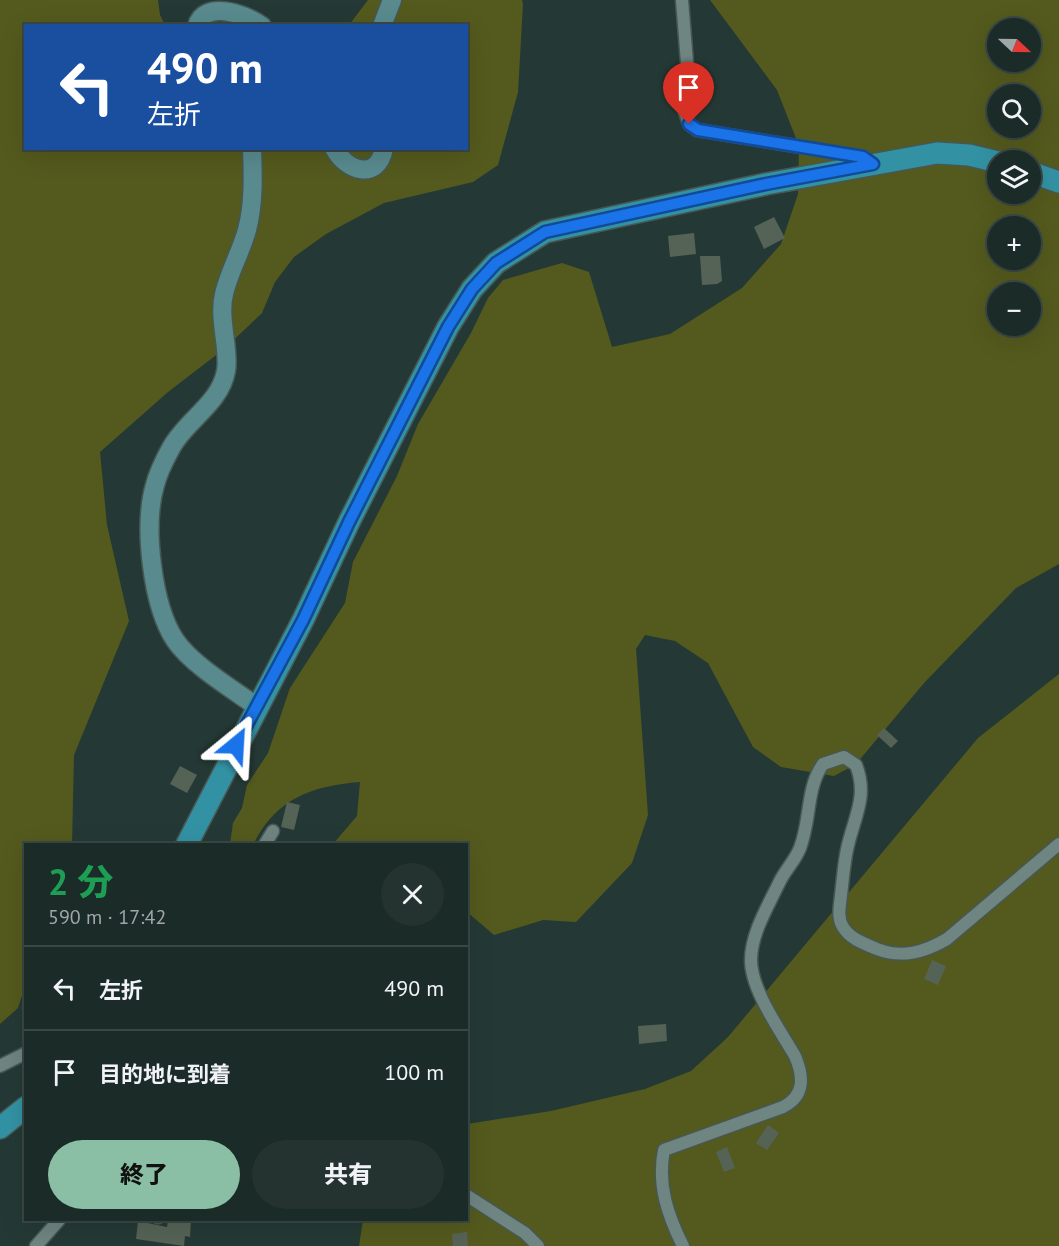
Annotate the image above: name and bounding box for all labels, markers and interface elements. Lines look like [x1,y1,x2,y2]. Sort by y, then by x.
north arrow [987,18,1041,72]
map controls [987,18,1041,336]
text: 490 m [147,40,263,95]
icon: left [48,48,126,126]
pin [663,62,714,124]
icon: arrive [672,71,705,104]
button: search [987,84,1041,138]
text: 左折 [147,97,201,131]
button: layers [987,150,1041,204]
button: + [987,216,1041,270]
button: − [987,282,1041,336]
position arrow [204,713,268,777]
text: 2 分 [48,858,114,905]
button: close [381,863,444,926]
text: 590 m · 17:42 [48,904,166,930]
icon: left [48,972,81,1005]
text: 490 m [384,974,444,1002]
text: 左折 [99,976,143,1004]
icon: arrive [48,1056,81,1089]
text: 100 m [384,1058,444,1086]
text: 目的地に到着 [99,1060,231,1088]
button: 終了 [48,1140,240,1209]
button: 共有 [252,1140,444,1209]

